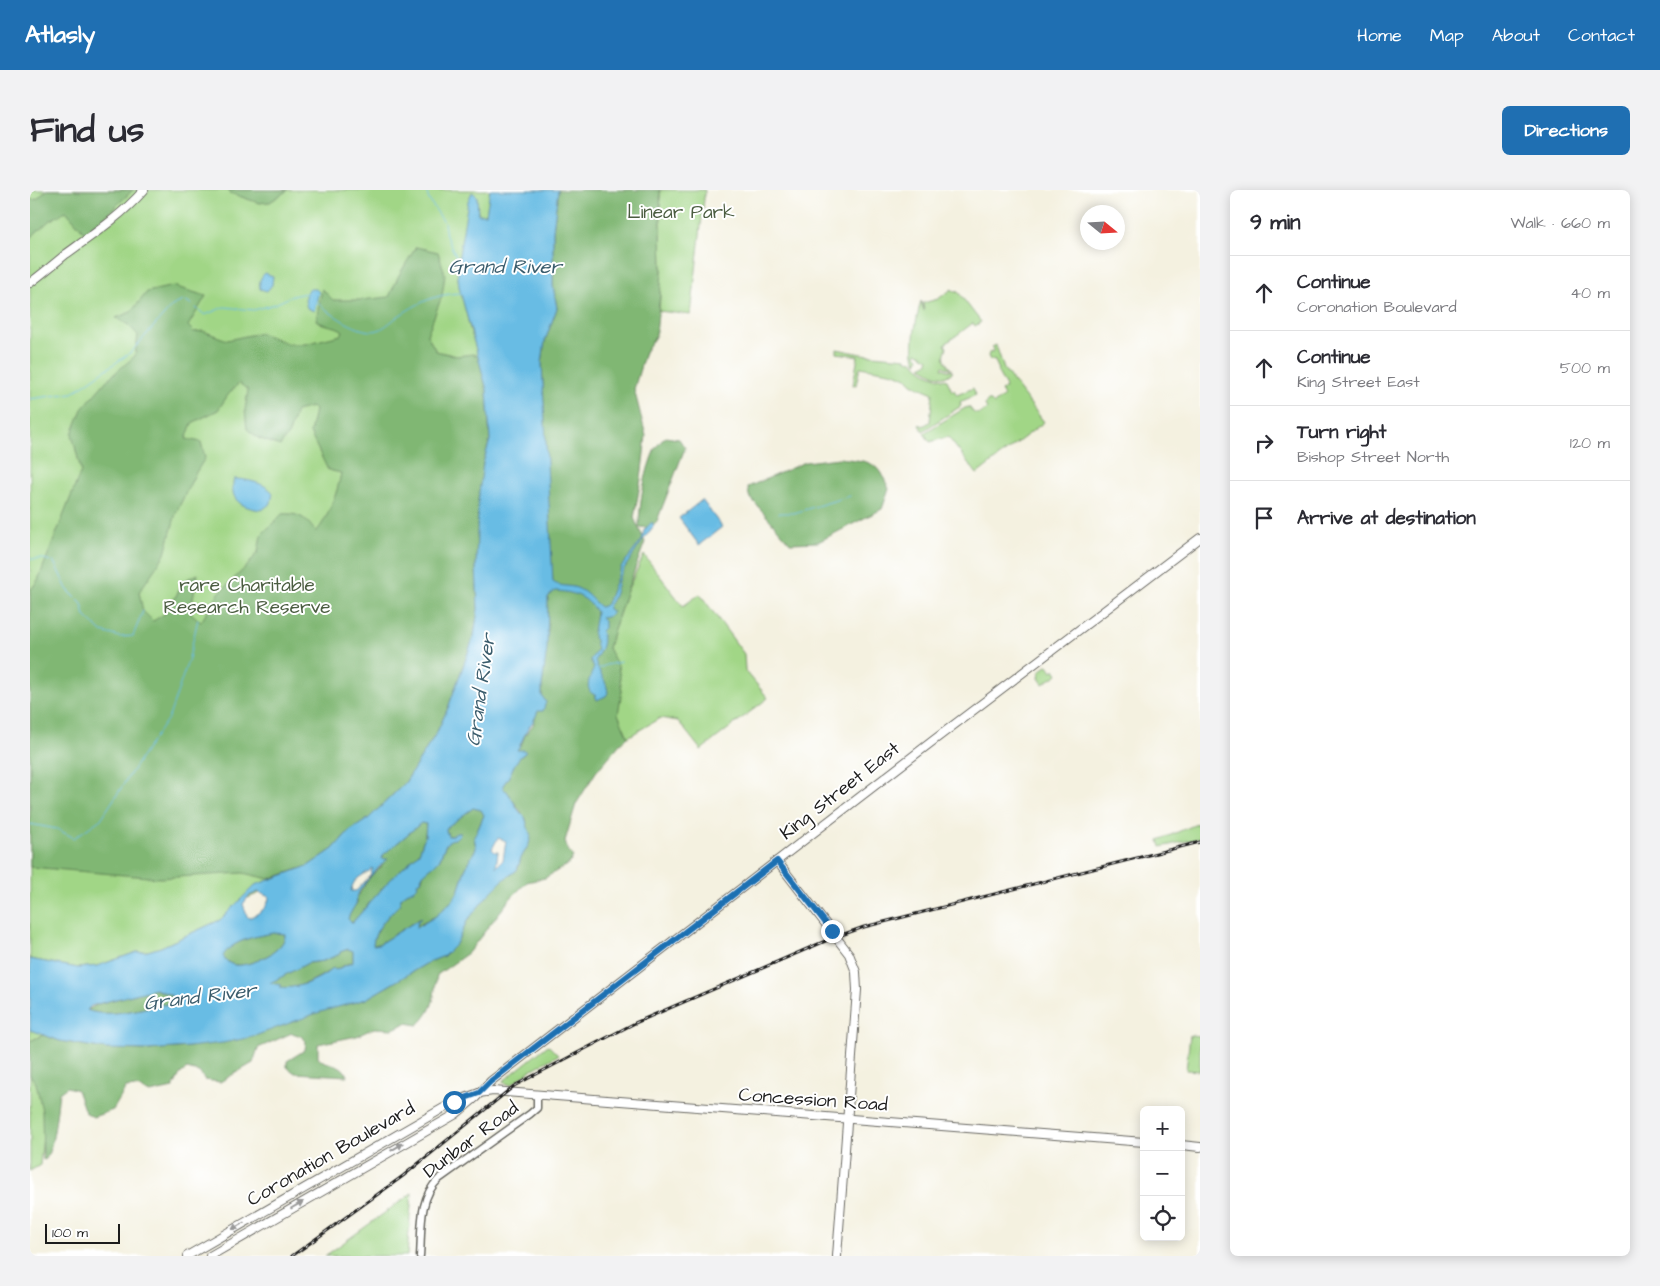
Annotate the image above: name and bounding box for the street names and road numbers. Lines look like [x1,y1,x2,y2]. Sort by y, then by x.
street label: King Street East [774,735,907,847]
street label: Concession Road [738,1081,889,1119]
street label: Coronation Boulevard [242,1095,420,1213]
street label: Dunbar Road [418,1095,525,1185]

